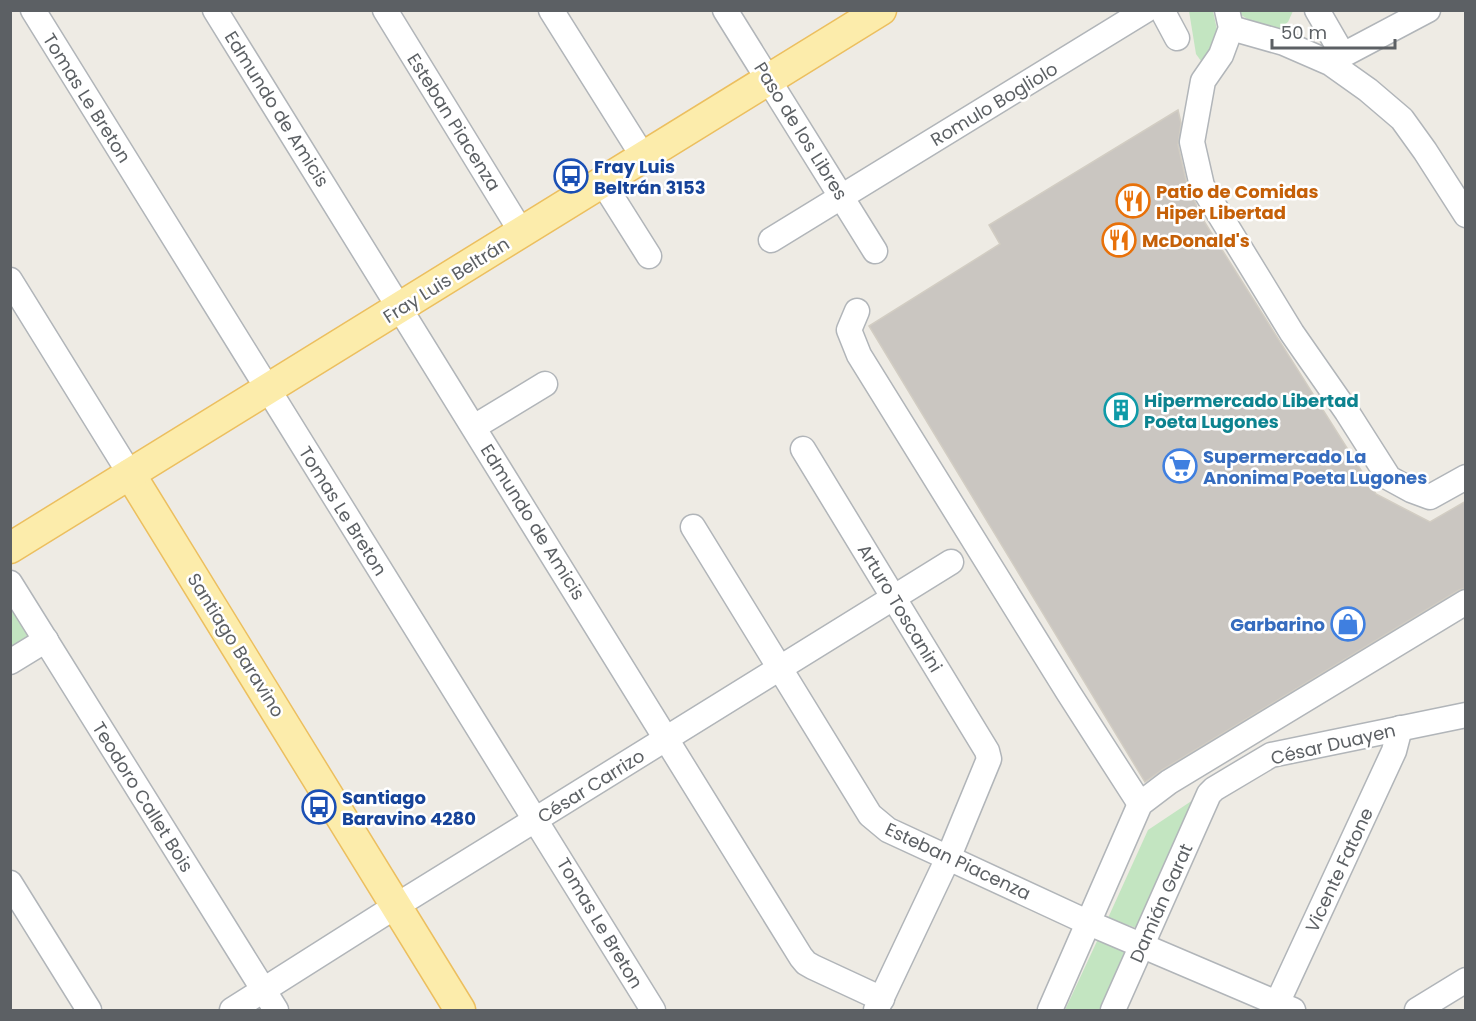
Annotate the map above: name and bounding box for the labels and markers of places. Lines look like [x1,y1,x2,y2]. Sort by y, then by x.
place label: Fray Luis Beltrán 3153 [594,154,706,200]
bus stop icon: Fray Luis Beltrán 3153 [553,158,589,194]
place label: Patio de Comidas Hiper Libertad [1156,179,1319,225]
restaurant icon: Patio de Comidas Hiper Libertad [1115,183,1151,219]
restaurant icon: McDonald's [1101,222,1137,258]
place label: McDonald's [1142,228,1250,253]
place label: Hipermercado Libertad Poeta Lugones [1144,388,1359,434]
building icon: Hipermercado Libertad Poeta Lugones [1103,392,1139,428]
place label: Supermercado La Anonima Poeta Lugones [1203,444,1427,490]
supermarket icon: Supermercado La Anonima Poeta Lugones [1162,448,1198,484]
shop icon: Garbarino [1330,606,1366,642]
place label: Garbarino [1230,612,1325,637]
place label: Santiago Baravino 4280 [342,785,476,831]
bus stop icon: Santiago Baravino 4280 [301,789,337,825]

